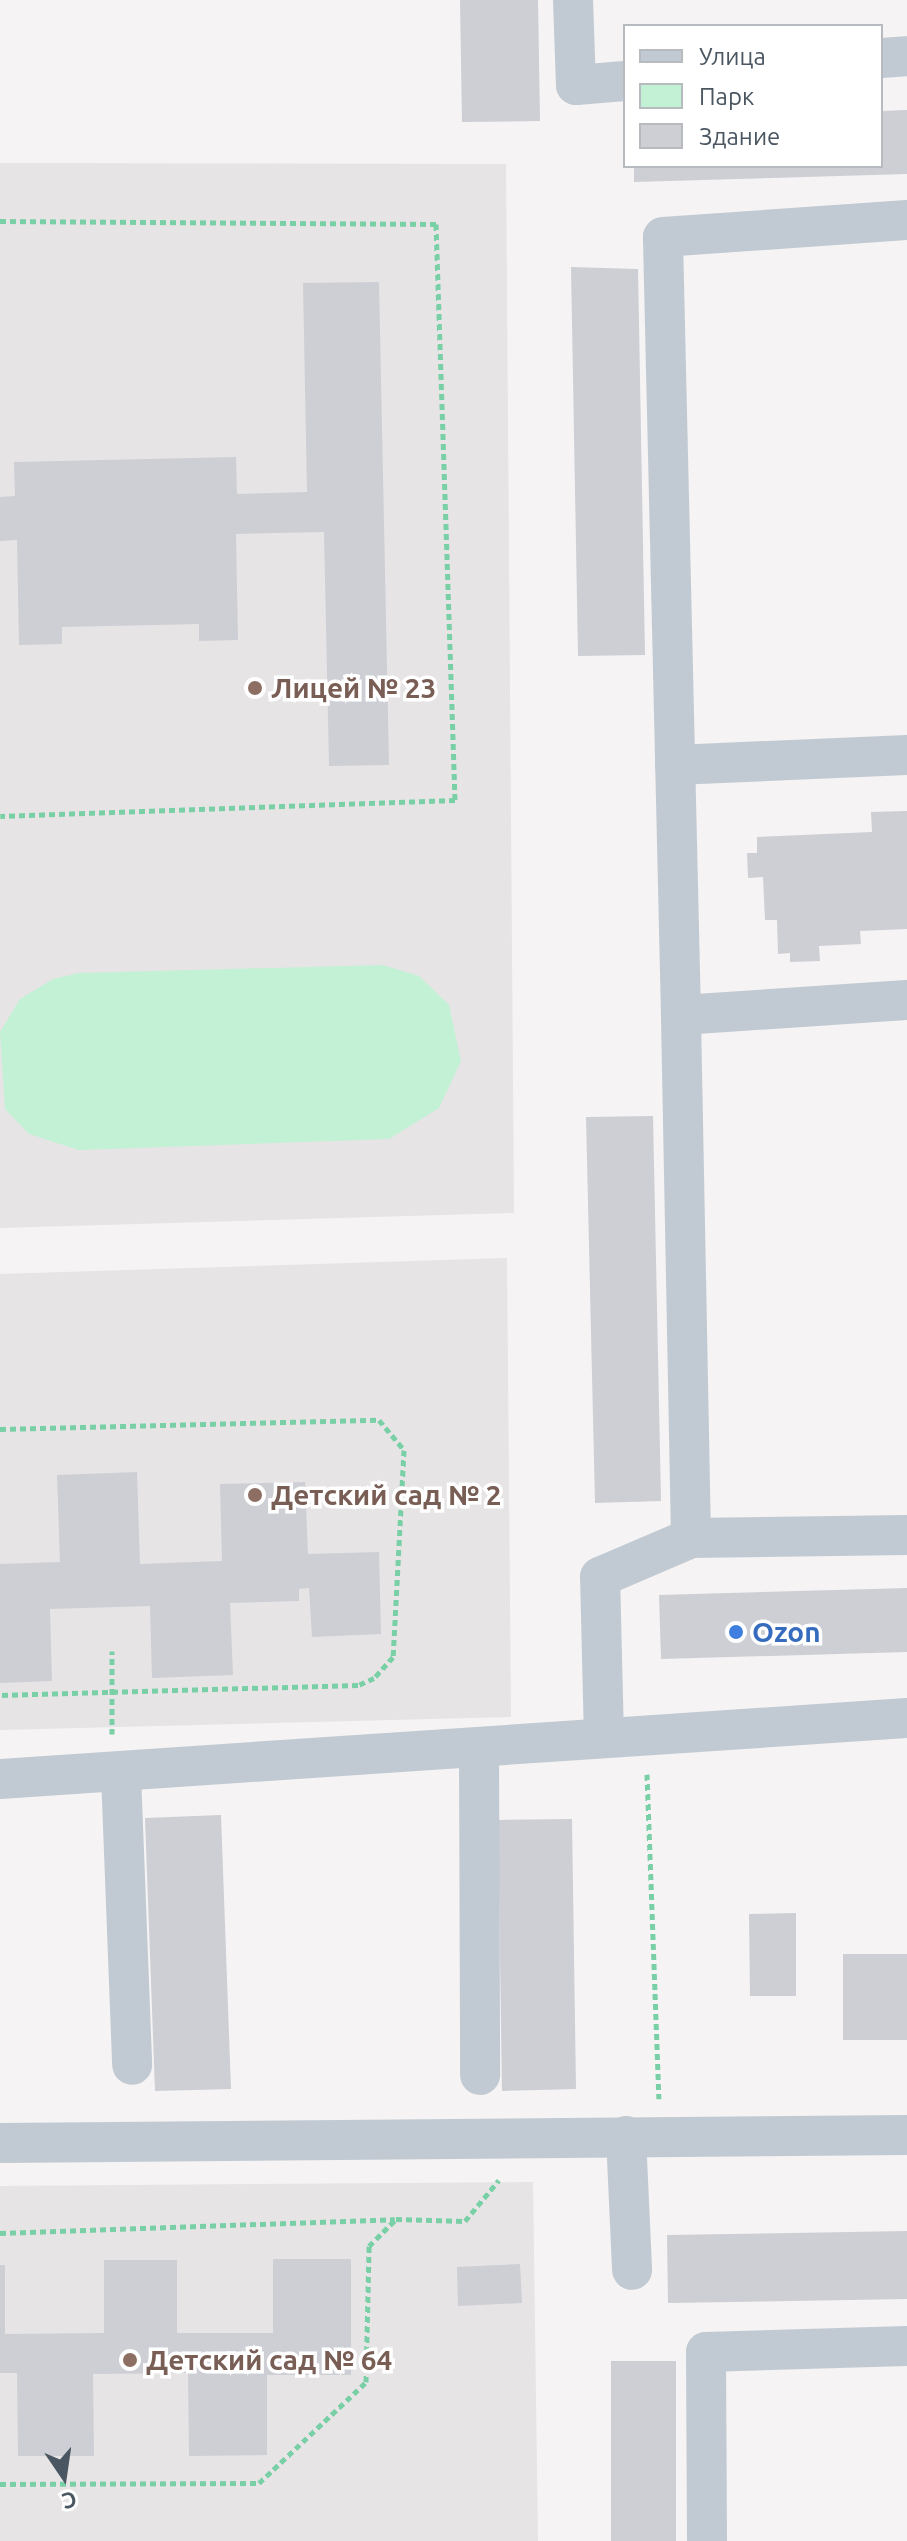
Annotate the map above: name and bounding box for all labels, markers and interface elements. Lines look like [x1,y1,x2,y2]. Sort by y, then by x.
legend [623,24,883,168]
text: Улица [699,43,766,70]
text: Парк [699,83,754,110]
text: Здание [699,123,780,150]
place label: Лицей № 23 [271,671,436,705]
marker: Лицей № 23 [246,679,264,697]
place label: Детский сад № 2 [271,1478,502,1512]
marker: Детский сад № 2 [246,1486,264,1504]
place label: Ozon [752,1615,821,1649]
marker: Ozon [727,1623,745,1641]
place label: Детский сад № 64 [146,2343,392,2377]
marker: Детский сад № 64 [121,2351,139,2369]
north arrow [24,2437,104,2517]
text: С [60,2487,79,2515]

